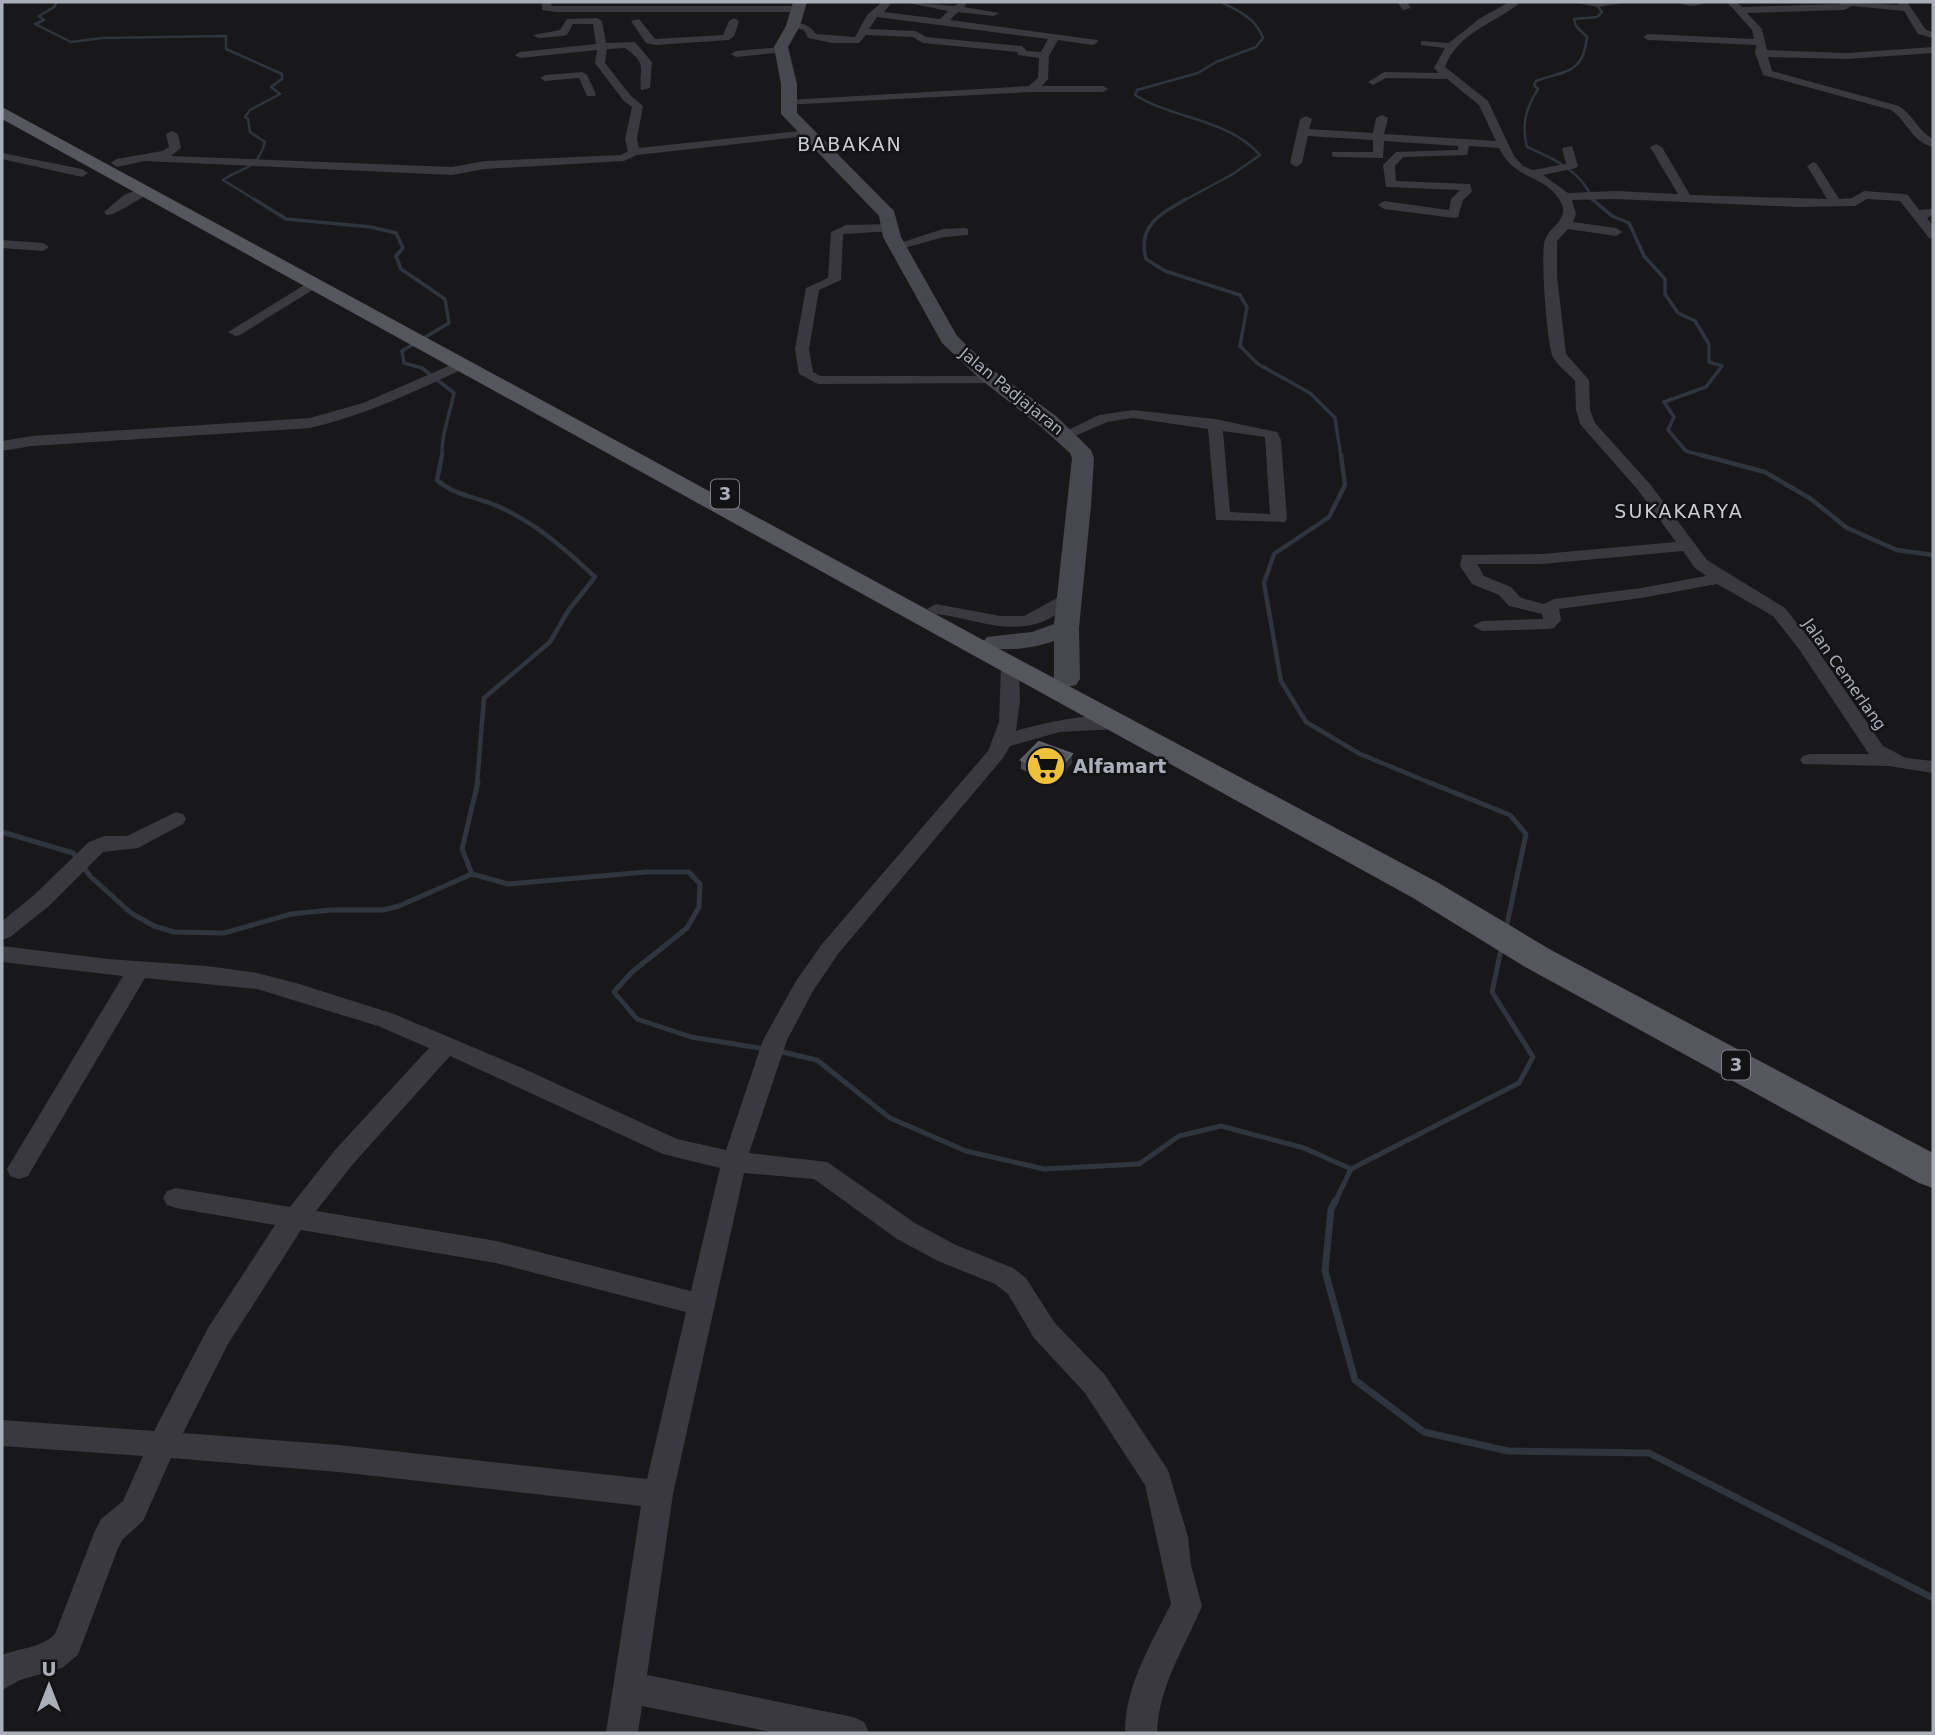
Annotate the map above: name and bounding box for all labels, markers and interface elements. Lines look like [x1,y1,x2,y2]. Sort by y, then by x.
district label: BABAKAN [797,133,903,155]
street label: Jalan Padjajaran [955,343,1067,439]
road number: 3 [711,480,739,508]
district label: SUKAKARYA [1614,500,1744,522]
street label: Jalan Cemerlang [1798,614,1890,734]
supermarket icon: Alfamart [1025,745,1067,787]
place label: Alfamart [1073,755,1166,777]
road number: 3 [1722,1050,1750,1080]
north arrow [14,1651,84,1721]
text: U [41,1658,57,1680]

